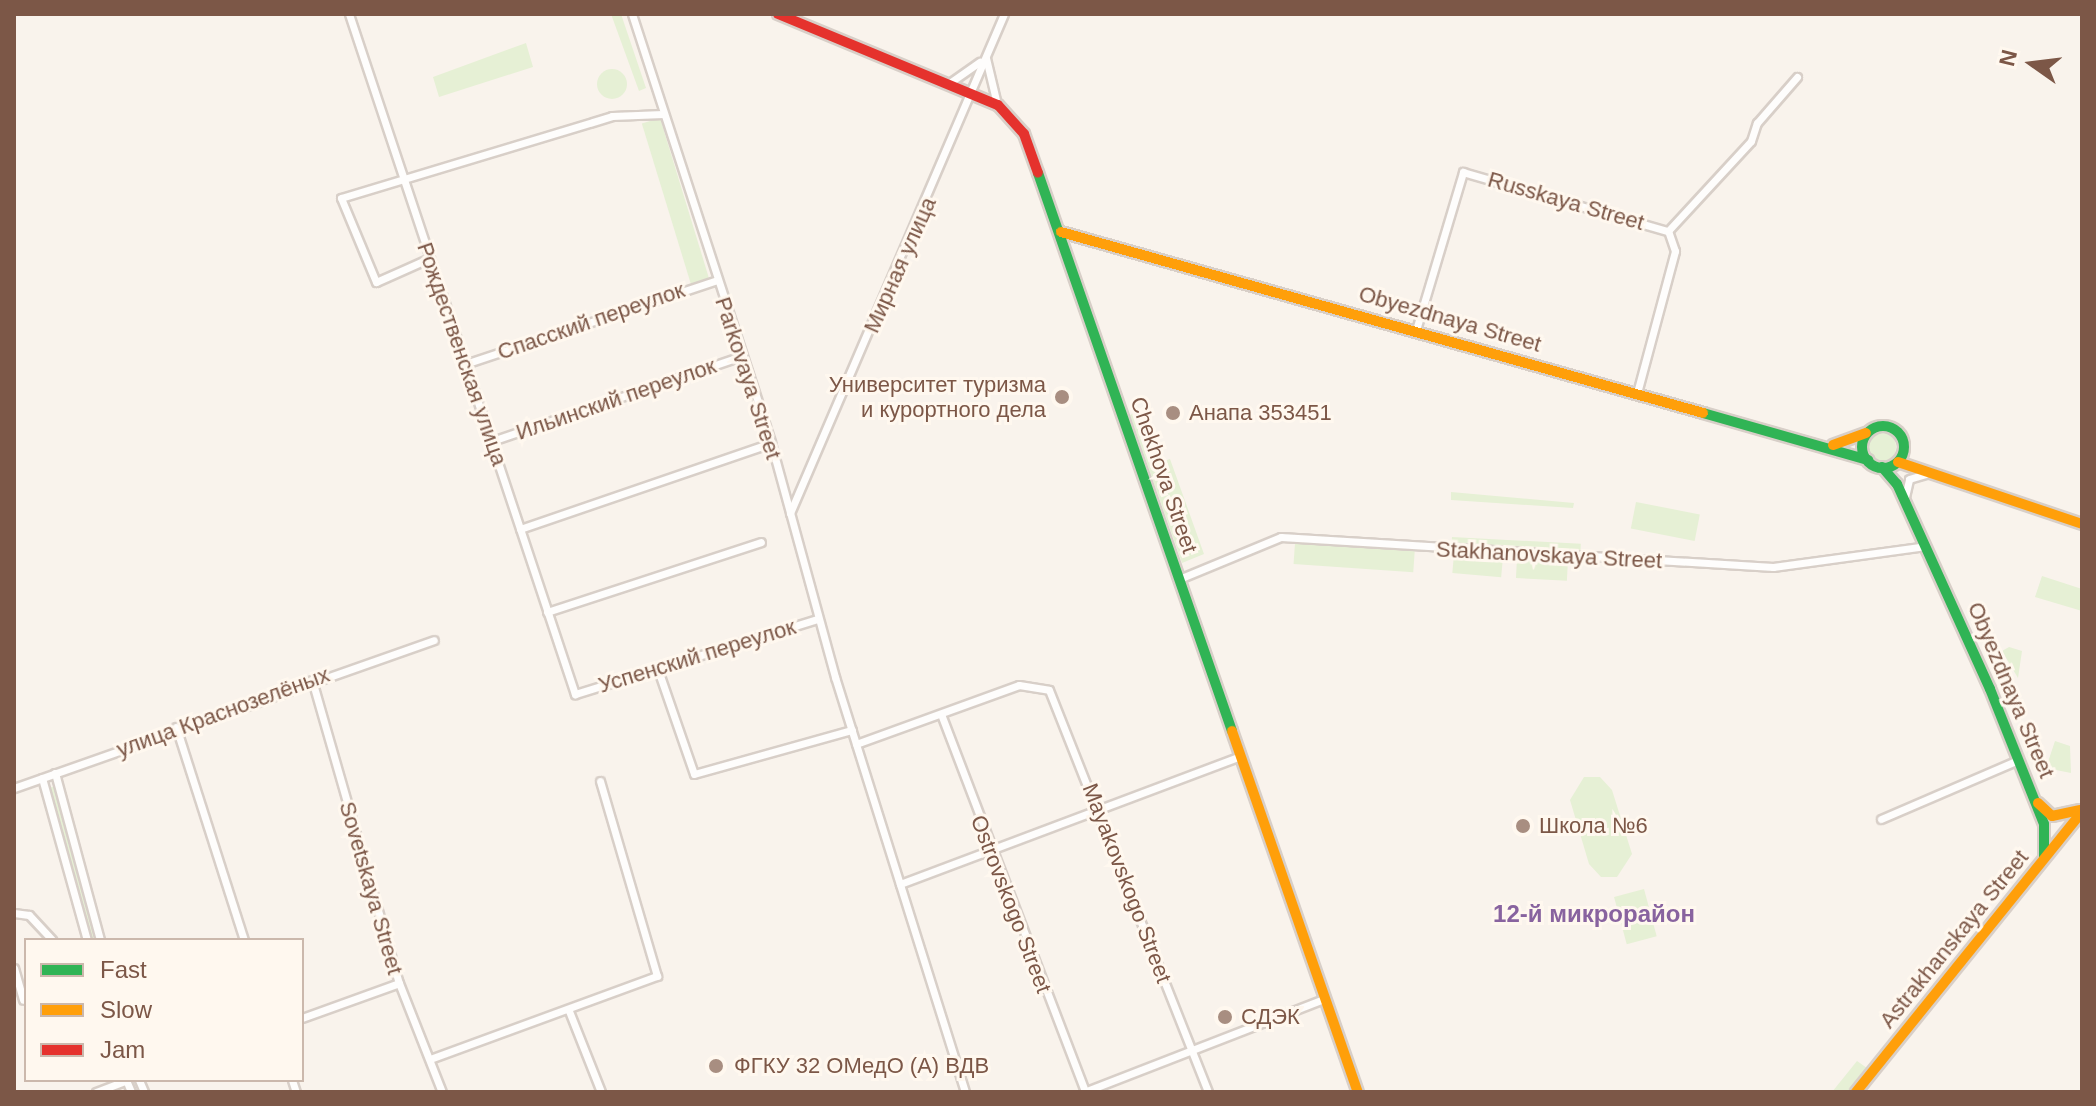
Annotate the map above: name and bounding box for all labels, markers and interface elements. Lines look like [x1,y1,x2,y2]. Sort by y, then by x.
north arrow [1992,24,2072,104]
text: N [1994,47,2022,69]
street label: Russkaya Street [1485,166,1647,236]
street label: Мирная улица [858,193,942,337]
street label: Рождественская улица [411,239,513,469]
street label: Спасский переулок [494,277,688,365]
street label: Obyezdnaya Street [1356,280,1544,358]
street label: Parkovaya Street [709,294,787,462]
street label: Ильинский переулок [513,352,719,446]
place label: Университет туризма и курортного дела [829,371,1046,422]
marker: Университет туризма и курортного дела [1053,388,1071,406]
street label: Chekhova Street [1125,393,1203,557]
place label: Анапа 353451 [1189,400,1332,426]
marker: Анапа 353451 [1164,404,1182,422]
street label: Stakhanovskaya Street [1435,536,1663,574]
street label: Obyezdnaya Street [1962,598,2060,782]
street label: Успенский переулок [595,613,799,699]
street label: улица Краснозелёных [113,661,333,763]
street label: Mayakovskogo Street [1077,780,1177,986]
street label: Sovetskaya Street [334,799,408,977]
street label: Ostrovskogo Street [965,811,1057,997]
place label: Школа №6 [1539,813,1648,839]
marker: Школа №6 [1514,817,1532,835]
street label: Astrakhanskaya Street [1874,845,2034,1033]
district label: 12-й микрорайон [1493,900,1695,928]
legend [24,938,304,1082]
text: Fast [100,956,147,983]
text: Slow [100,996,152,1023]
place label: СДЭК [1241,1004,1300,1030]
marker: СДЭК [1216,1008,1234,1026]
text: Jam [100,1036,145,1063]
place label: ФГКУ 32 ОМедО (А) ВДВ [734,1053,989,1079]
marker: ФГКУ 32 ОМедО (А) ВДВ [705,1055,727,1077]

